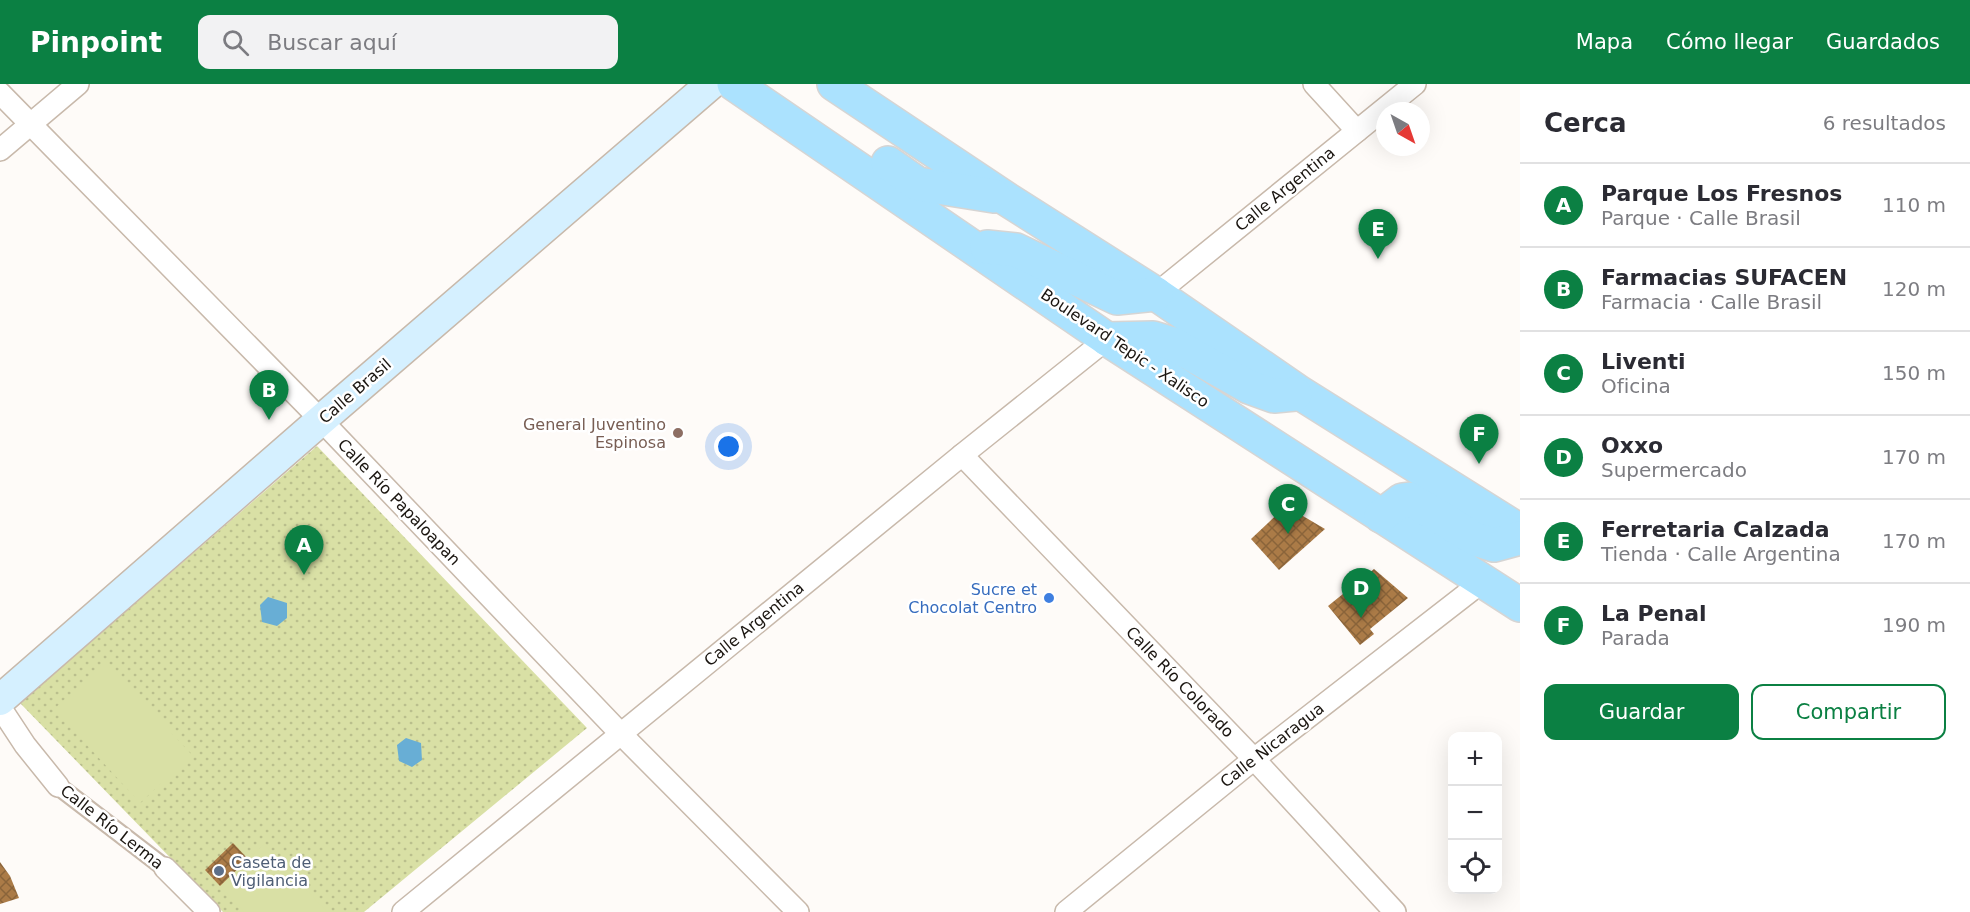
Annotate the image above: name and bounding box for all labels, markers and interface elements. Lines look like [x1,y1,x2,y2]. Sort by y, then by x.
search box [198,15,618,69]
text: Pinpoint [30,26,162,59]
icon: search [219,26,252,59]
text: Buscar aquí [267,30,397,55]
text: Mapa [1576,30,1633,54]
text: Cómo llegar [1666,30,1793,54]
text: Guardados [1826,30,1940,54]
north arrow [1376,102,1430,156]
text: Cerca [1544,108,1627,138]
text: 6 resultados [1823,111,1946,135]
street label: Calle Argentina [1231,143,1339,235]
text: Parque Los Fresnos [1601,181,1842,206]
text: A [1556,193,1571,217]
text: 110 m [1882,193,1946,217]
text: Parque · Calle Brasil [1601,206,1801,230]
pin: E [1358,210,1398,259]
text: Farmacias SUFACEN [1601,265,1847,290]
text: B [1556,277,1571,301]
text: 120 m [1882,277,1946,301]
street label: Boulevard Tepic - Xalisco [1037,285,1213,411]
text: Farmacia · Calle Brasil [1601,290,1822,314]
text: Liventi [1601,349,1686,374]
street label: Calle Brasil [315,355,395,427]
text: C [1556,361,1571,385]
text: 150 m [1882,361,1946,385]
pin: B [250,370,288,420]
text: Oficina [1601,374,1671,398]
pin: F [1460,414,1498,464]
place label: General Juventino Espinosa [523,415,666,452]
marker: General Juventino Espinosa [671,426,685,440]
your location [714,432,743,461]
text: Oxxo [1601,433,1663,458]
street label: Calle Río Papaloapan [334,435,464,569]
text: D [1555,445,1572,469]
text: 170 m [1882,445,1946,469]
text: Supermercado [1601,458,1747,482]
pin: C [1268,484,1308,534]
text: Ferretaria Calzada [1601,517,1830,542]
pin: A [284,526,324,575]
text: E [1557,529,1570,553]
text: 170 m [1882,529,1946,553]
text: Tienda · Calle Argentina [1601,542,1841,566]
pin: D [1342,568,1380,618]
street label: Calle Argentina [700,578,808,670]
place label: Sucre et Chocolat Centro [908,580,1037,617]
marker: Sucre et Chocolat Centro [1042,591,1056,605]
text: La Penal [1601,601,1707,626]
text: F [1557,613,1570,637]
text: 190 m [1882,613,1946,637]
street label: Calle Río Colorado [1122,623,1238,741]
text: Parada [1601,626,1670,650]
button: Guardar [1544,684,1739,740]
button: Compartir [1751,684,1946,740]
street label: Calle Nicaragua [1216,699,1328,791]
map controls [1448,732,1502,894]
button: + [1448,732,1502,786]
street label: Calle Río Lerma [57,781,167,873]
button: − [1448,786,1502,840]
button: locate [1448,840,1502,894]
place label: Caseta de Vigilancia [231,853,311,890]
marker: Caseta de Vigilancia [212,864,226,878]

